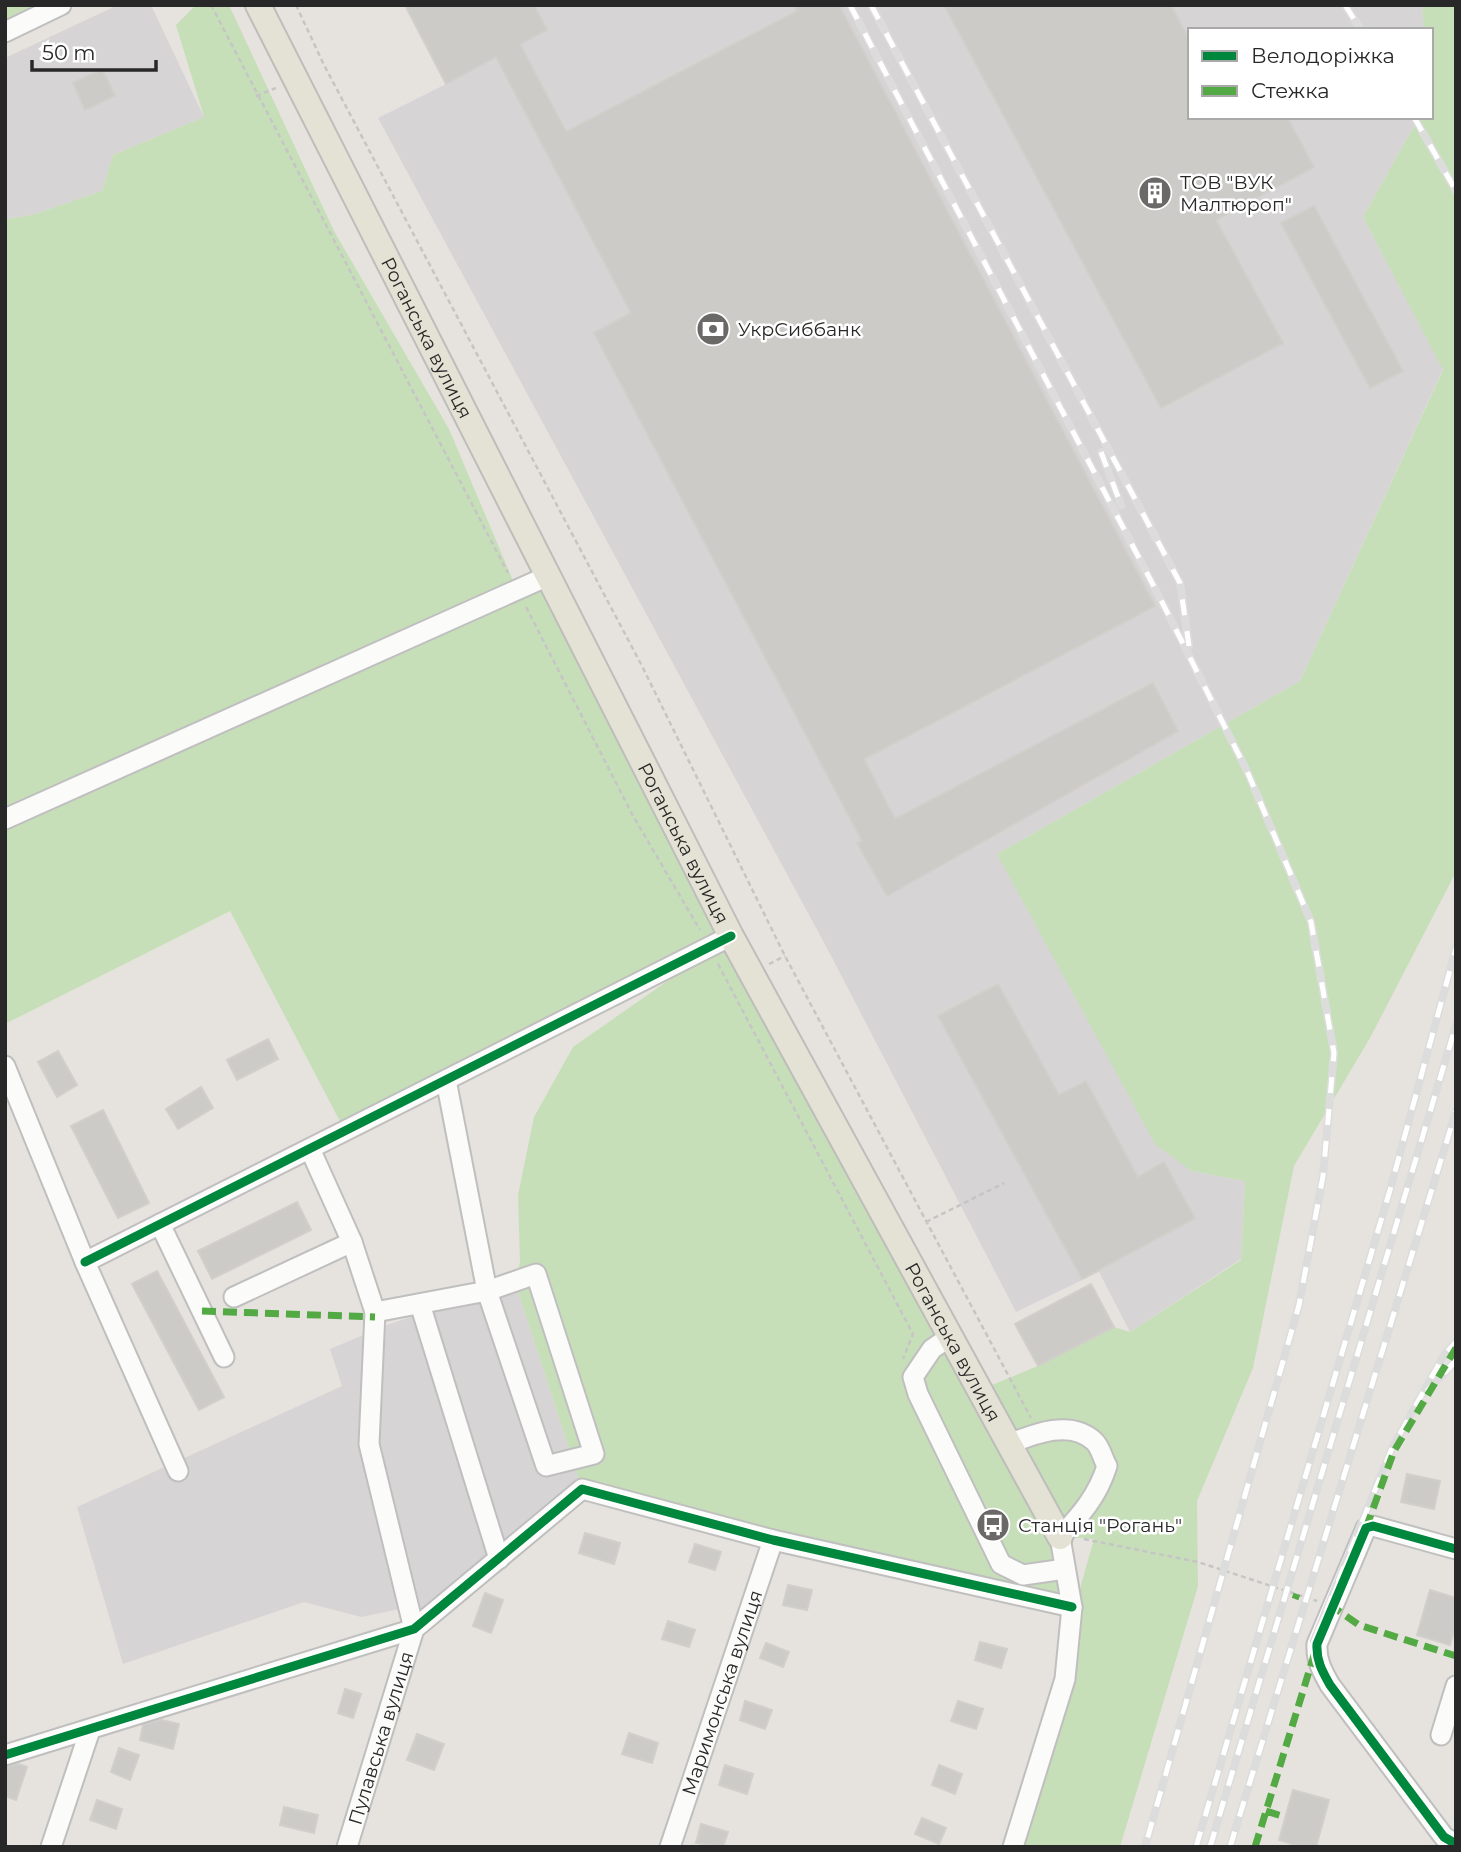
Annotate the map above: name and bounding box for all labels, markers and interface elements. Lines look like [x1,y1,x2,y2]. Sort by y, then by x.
scale bar [32,28,156,72]
legend [1188,28,1433,119]
text: 50 m [42,40,96,65]
text: Велодоріжка [1251,43,1395,68]
text: Стежка [1251,78,1329,103]
place label: ТОВ "ВУК Малтюроп" [1180,171,1292,216]
building icon: ТОВ "ВУК Малтюроп" [1136,174,1174,212]
street label: Роганська вулиця [376,253,477,422]
bank icon: УкрСиббанк [694,310,732,348]
place label: УкрСиббанк [738,318,861,341]
street label: Роганська вулиця [633,759,734,928]
street label: Роганська вулиця [900,1259,1006,1426]
bus stop icon: Станція "Рогань" [974,1506,1012,1544]
place label: Станція "Рогань" [1018,1514,1182,1537]
street label: Маримонська вулиця [677,1587,767,1798]
street label: Пулавська вулиця [344,1649,418,1828]

